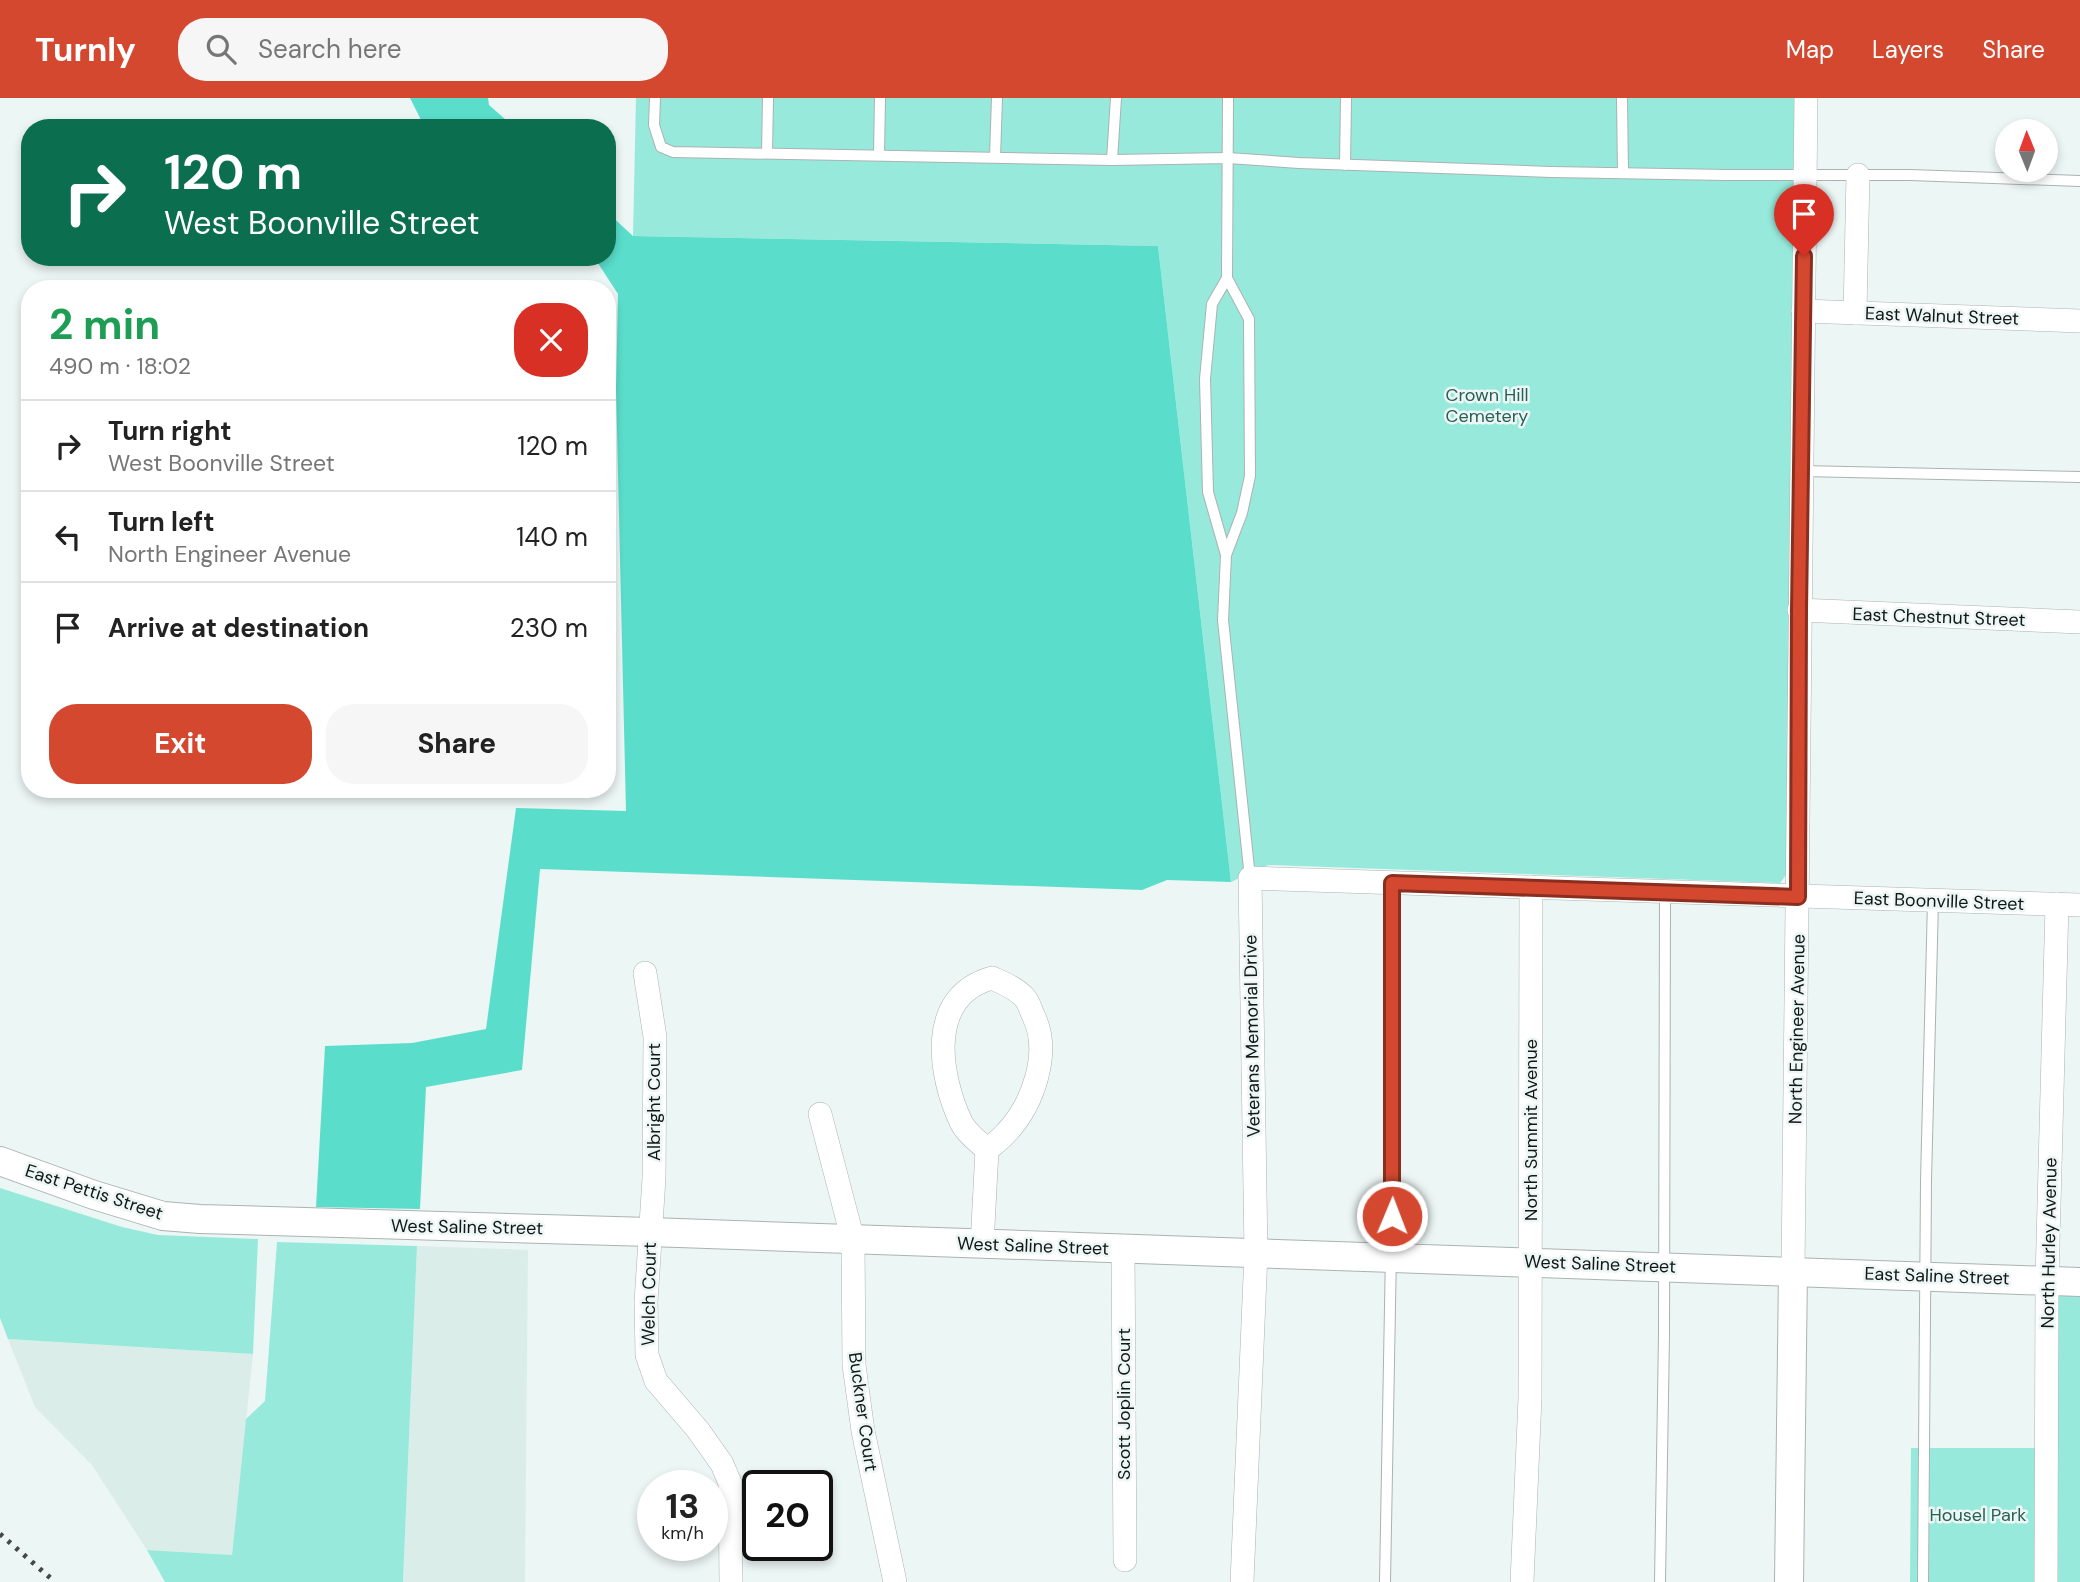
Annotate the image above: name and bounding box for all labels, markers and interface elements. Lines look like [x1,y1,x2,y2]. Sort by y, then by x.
search box [178,18,668,81]
text: Turnly [35,28,136,71]
icon: search [202,30,240,68]
text: Search here [258,32,401,66]
text: Map [1786,34,1834,65]
text: Layers [1872,34,1944,65]
text: Share [1982,34,2045,65]
north arrow [1995,119,2058,182]
map controls [1995,119,2058,182]
text: 120 m [164,140,302,204]
icon: right [49,147,140,238]
pin [1774,184,1834,256]
icon: arrive [1785,195,1823,233]
text: West Boonville Street [164,202,479,244]
text: 2 min [49,297,160,352]
street label: East Walnut Street [1864,301,2020,331]
button: close [514,303,588,377]
text: 490 m · 18:02 [49,351,191,381]
park label: Crown Hill Cemetery [1445,383,1529,428]
text: Turn right [108,414,232,448]
icon: right [49,427,87,465]
text: 120 m [517,429,588,463]
text: West Boonville Street [108,448,335,478]
text: Turn left [108,505,215,539]
icon: left [49,518,87,556]
text: 140 m [516,520,588,554]
text: North Engineer Avenue [108,539,351,569]
street label: East Chestnut Street [1852,602,2026,632]
icon: arrive [49,609,87,647]
text: Arrive at destination [108,611,369,645]
text: 230 m [510,611,588,645]
button: Exit [49,704,312,784]
button: Share [326,704,588,784]
street label: East Boonville Street [1853,886,2025,916]
street label: Veterans Memorial Drive [1238,934,1266,1138]
street label: North Engineer Avenue [1783,934,1811,1124]
street label: North Summit Avenue [1519,1039,1543,1221]
street label: Albright Court [642,1043,666,1161]
street label: North Hurley Avenue [2036,1157,2062,1329]
street label: East Pettis Street [22,1158,166,1226]
position arrow [1355,1179,1429,1253]
street label: West Saline Street [391,1214,543,1240]
street label: West Saline Street [957,1231,1109,1261]
street label: Welch Court [636,1242,662,1346]
street label: West Saline Street [1524,1249,1676,1279]
street label: East Saline Street [1864,1261,2010,1291]
street label: Scott Joplin Court [1112,1328,1136,1480]
street label: Buckner Court [843,1351,883,1473]
speed limit sign: 20 [742,1470,833,1561]
text: 13 [666,1483,699,1529]
park label: Housel Park [1930,1503,2026,1527]
text: km/h [661,1521,704,1545]

